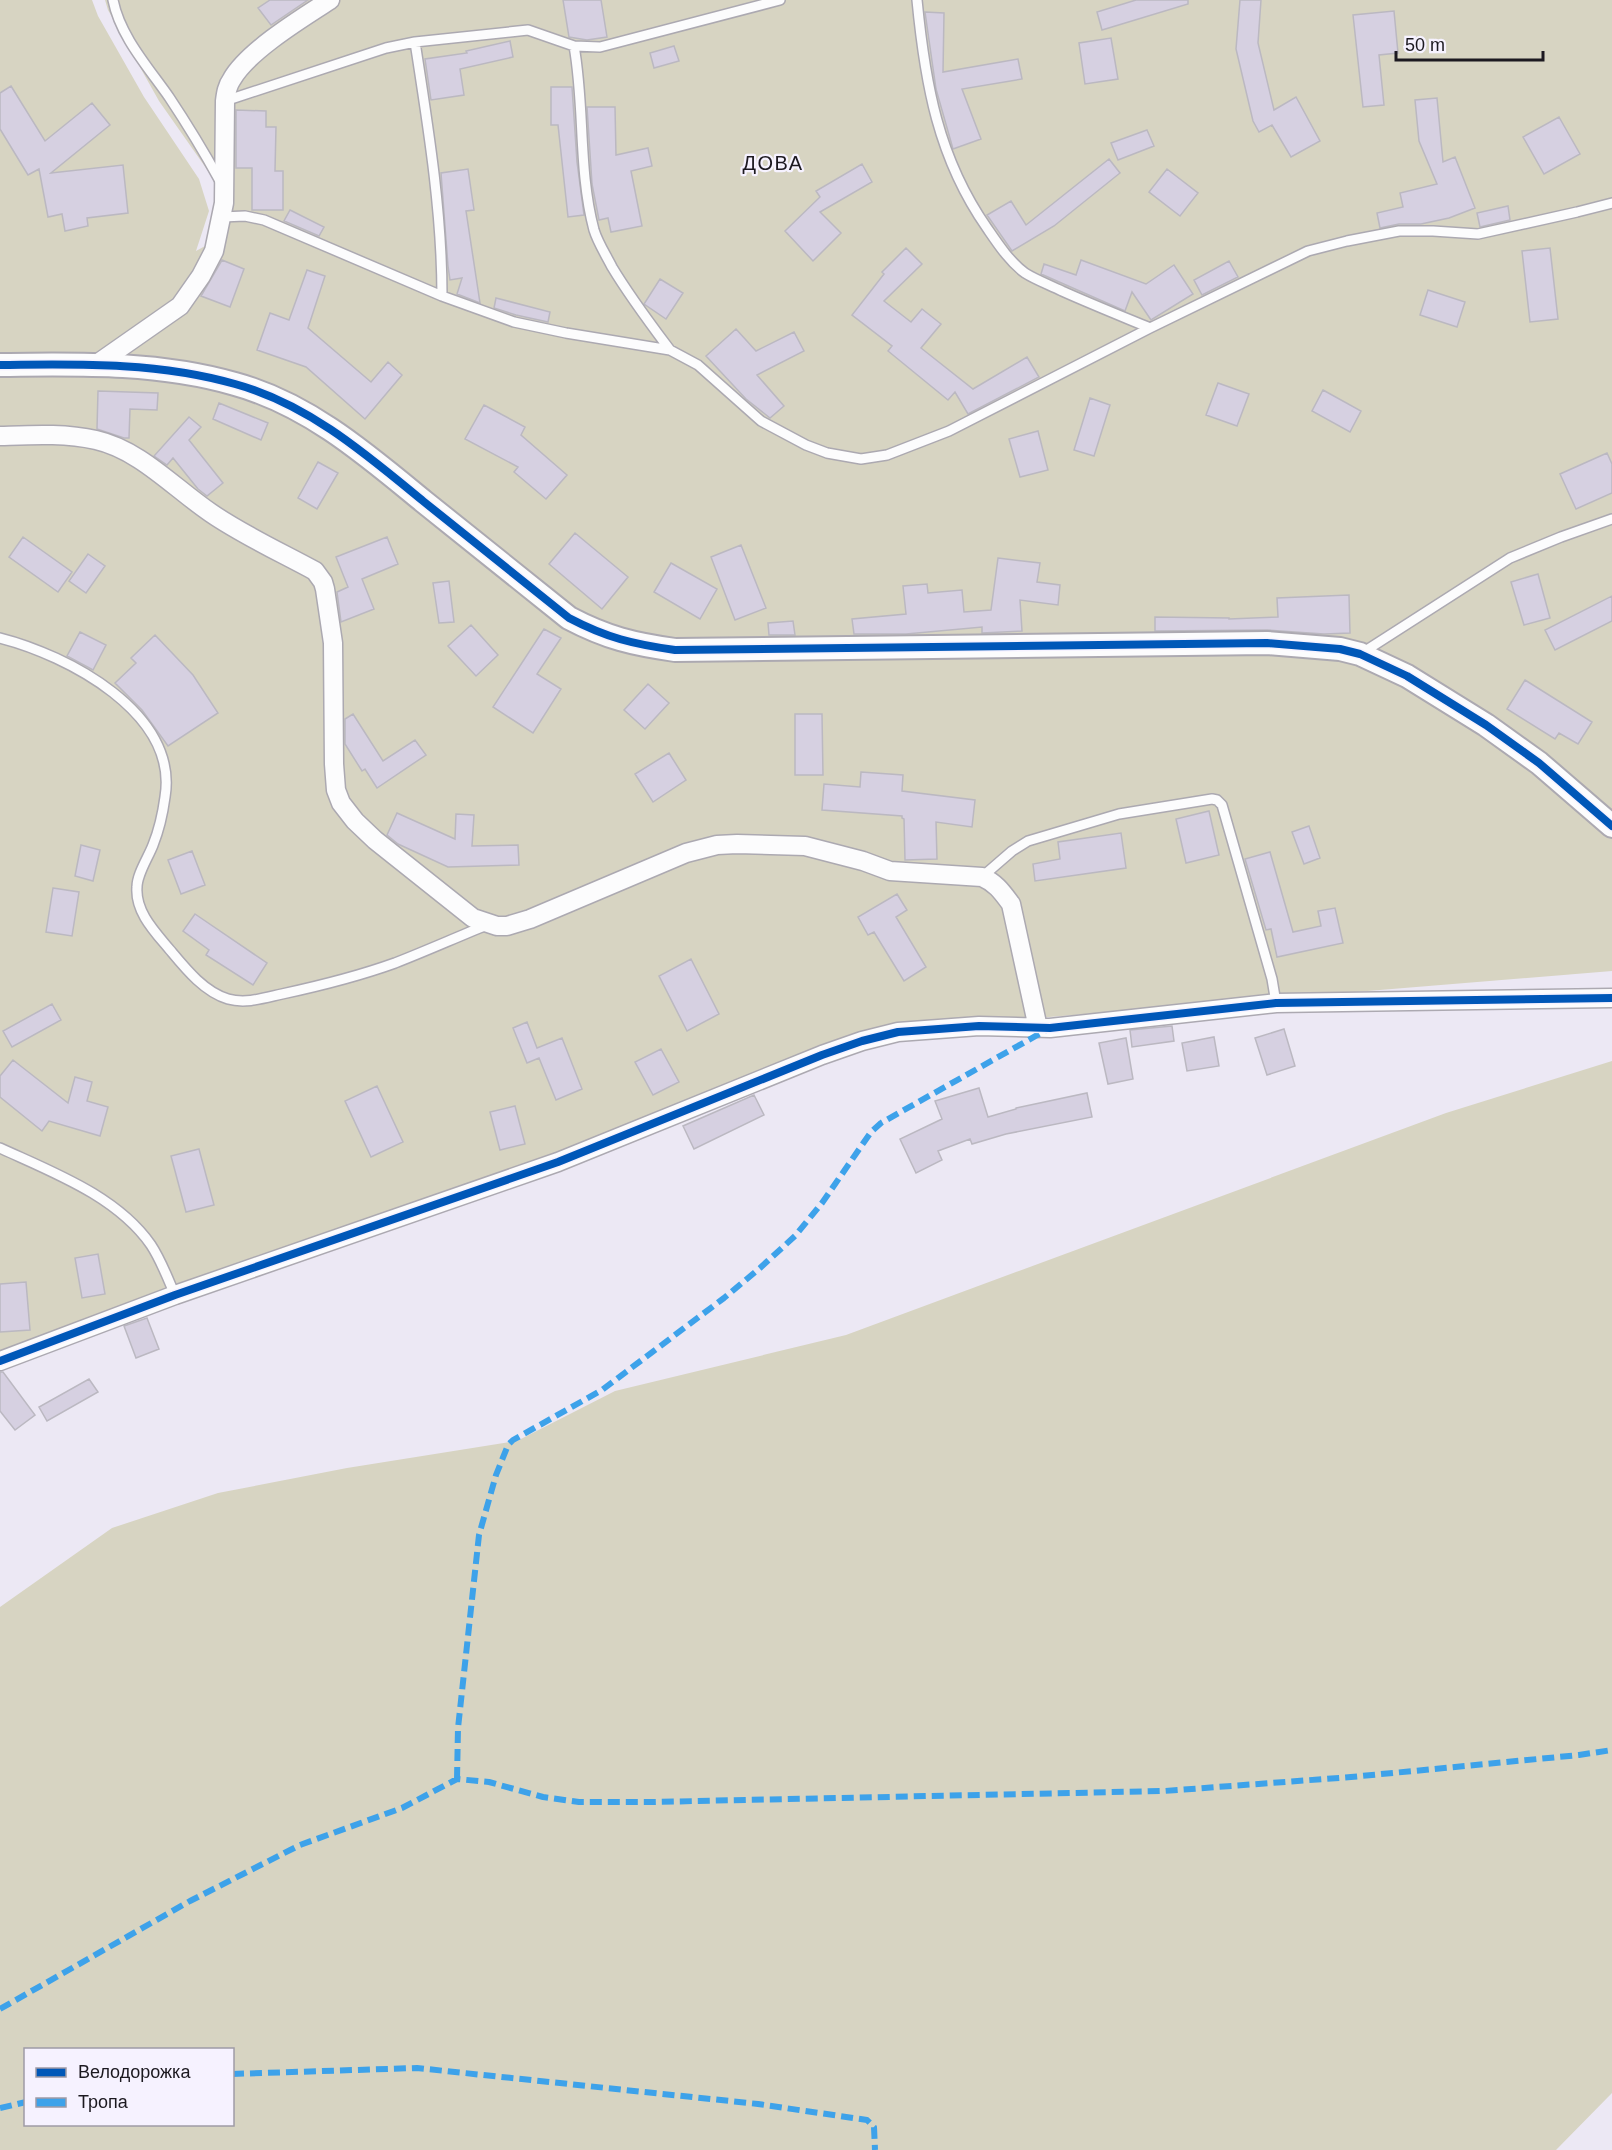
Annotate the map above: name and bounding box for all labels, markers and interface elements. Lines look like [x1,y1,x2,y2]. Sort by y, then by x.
scale bar [1396,24,1543,62]
text: 50 m [1405,35,1445,55]
district label: ДОВА [742,152,804,174]
legend [24,2048,234,2126]
text: Велодорожка [78,2062,191,2082]
text: Тропа [78,2092,129,2112]

